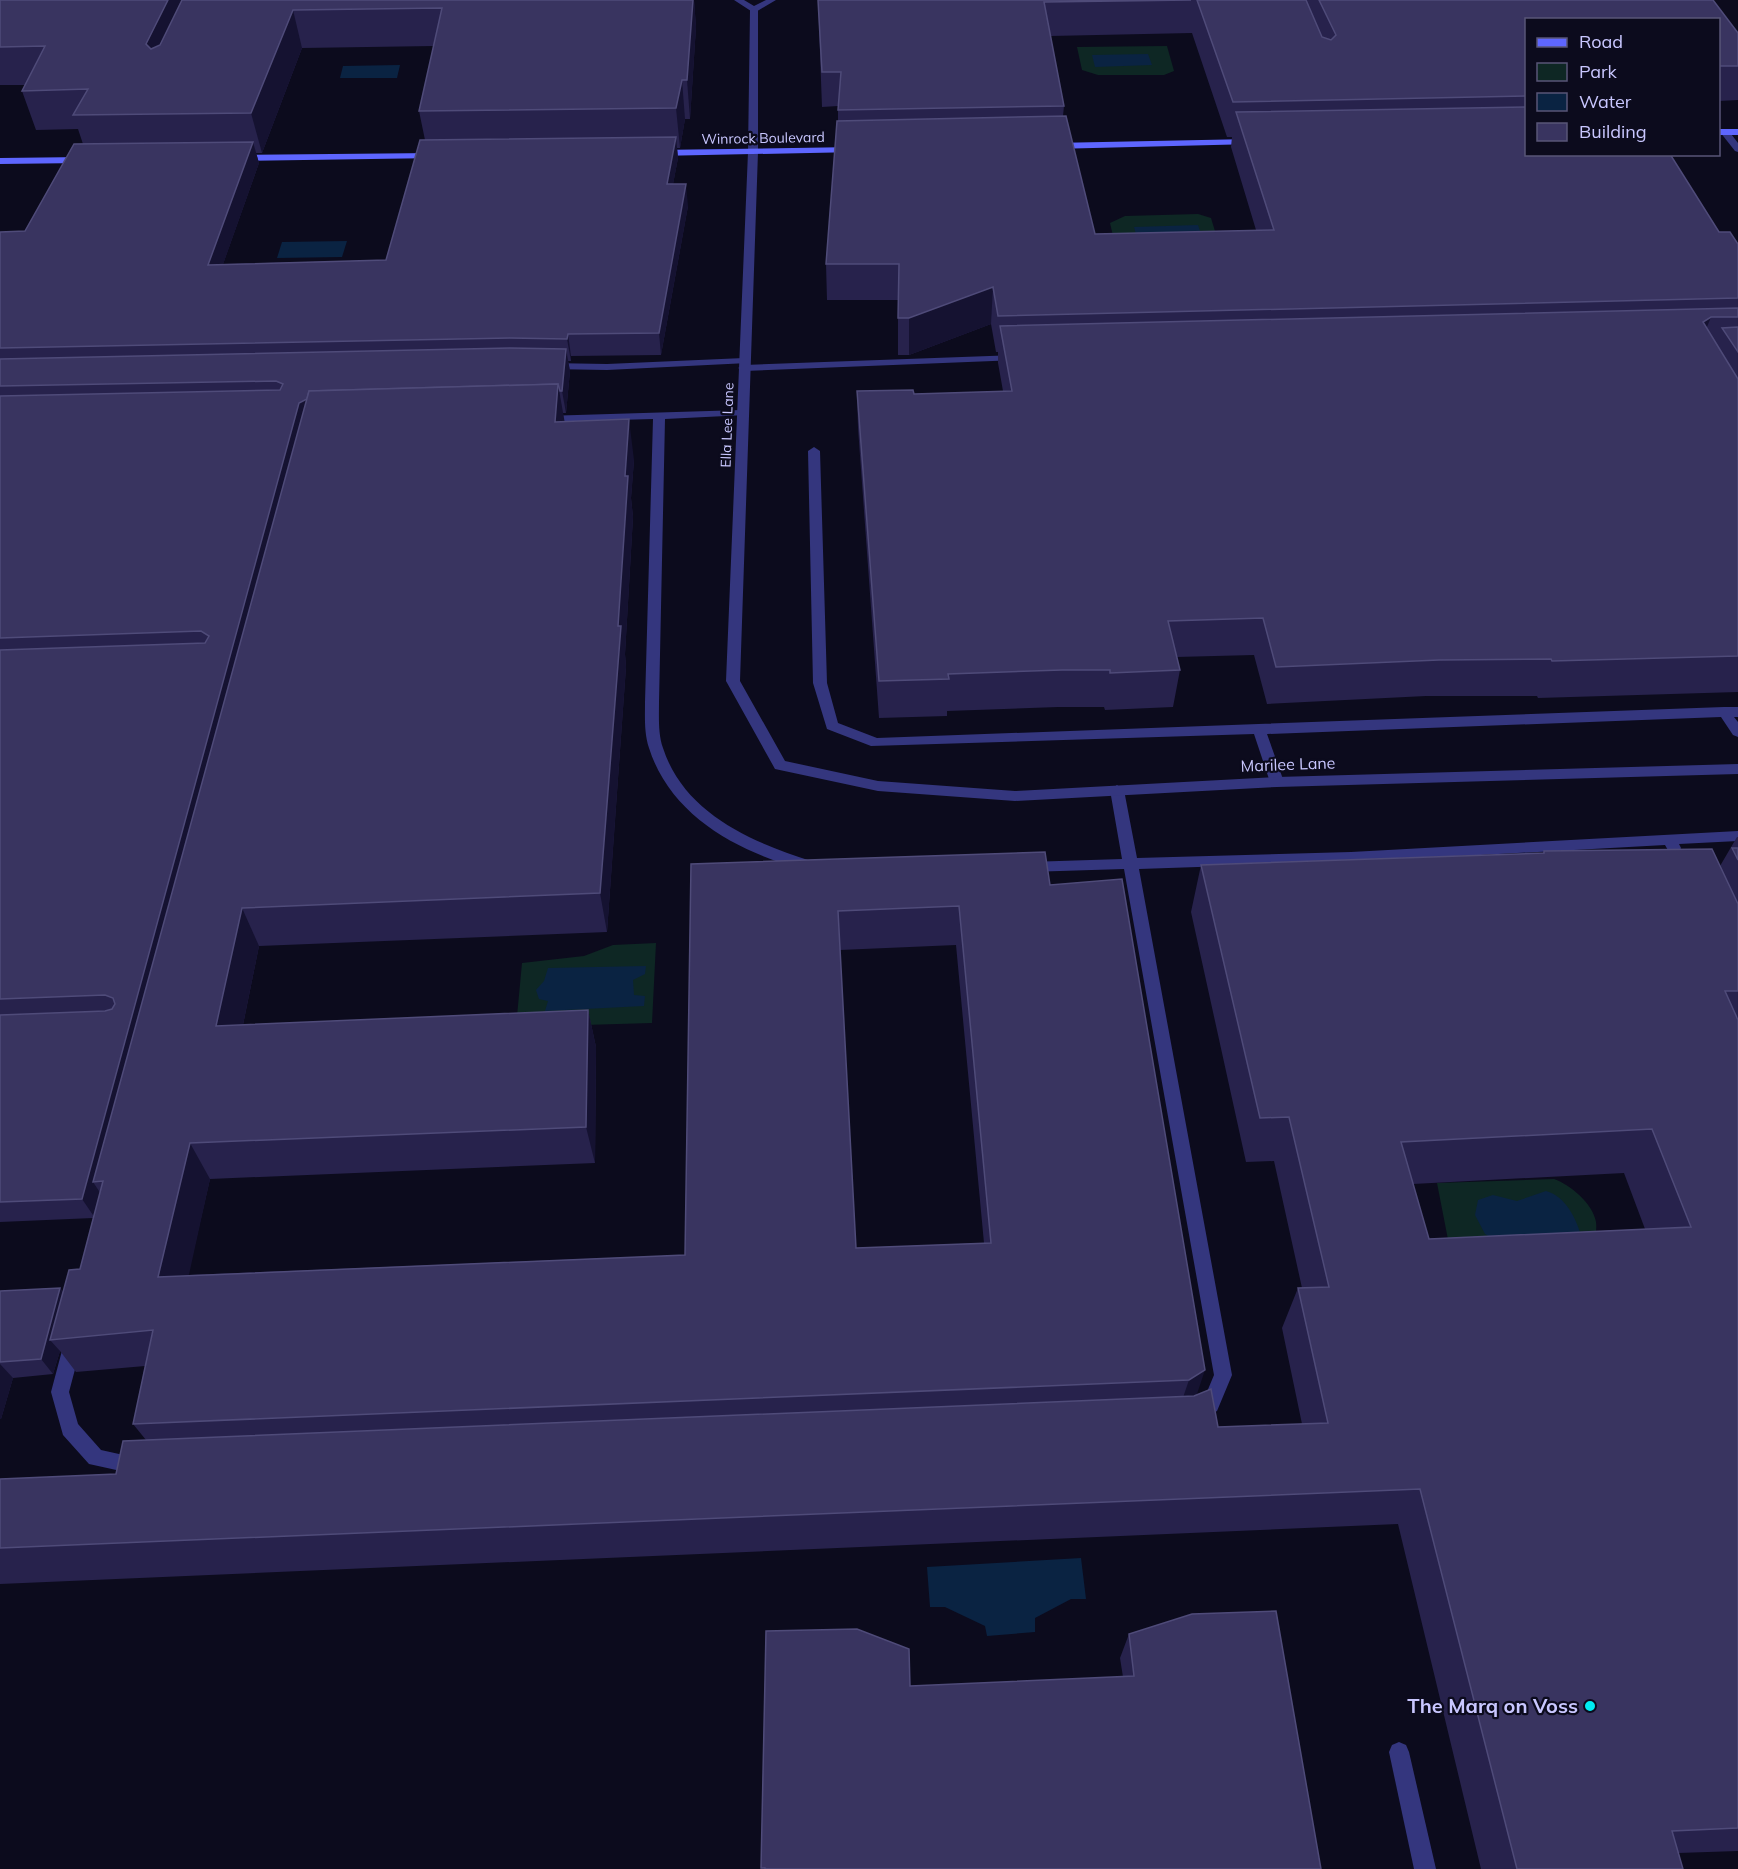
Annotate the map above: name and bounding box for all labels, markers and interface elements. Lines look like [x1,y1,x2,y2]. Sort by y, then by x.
legend [1525,18,1720,156]
text: Road [1579,30,1623,53]
text: Park [1579,60,1618,83]
text: Water [1579,90,1632,113]
text: Building [1579,120,1647,143]
street label: Winrock Boulevard [701,128,825,148]
street label: Ella Lee Lane [717,382,737,468]
street label: Marilee Lane [1240,752,1336,776]
place label: The Marq on Voss [1407,1693,1578,1718]
marker: The Marq on Voss [1583,1699,1597,1713]

